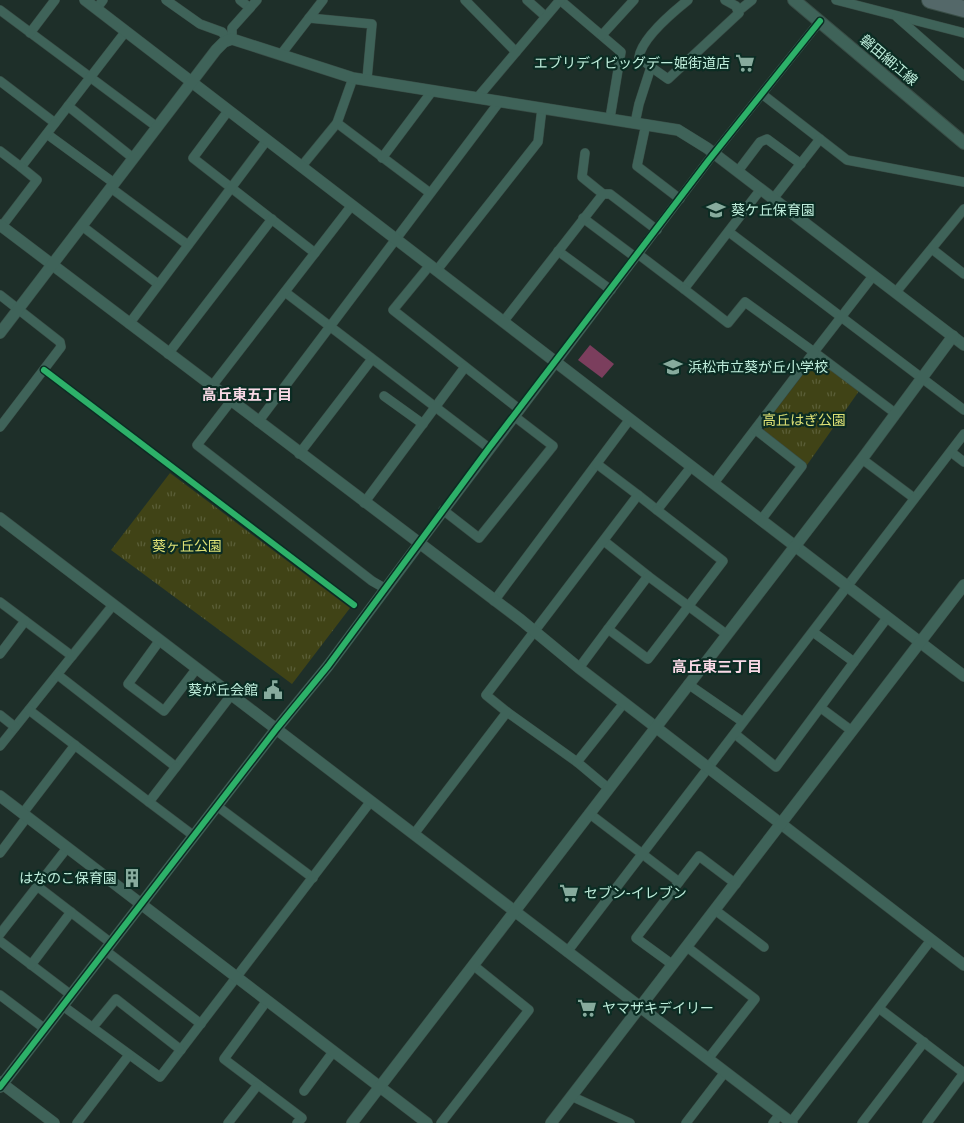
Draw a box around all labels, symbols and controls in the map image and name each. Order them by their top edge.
street label: 磐田細江線 [857,31,921,89]
supermarket icon: エブリデイビッグデー姫街道店 [734,52,756,74]
place label: エブリデイビッグデー姫街道店 [534,55,730,71]
school or university icon: 葵ケ丘保育園 [705,199,727,221]
place label: 葵ケ丘保育園 [731,202,815,218]
school or university icon: 浜松市立葵が丘小学校 [662,356,684,378]
place label: 浜松市立葵が丘小学校 [688,359,828,375]
district label: 高丘東五丁目 [202,386,292,403]
park label: 高丘はぎ公園 [762,412,846,428]
park label: 葵ヶ丘公園 [152,538,222,554]
district label: 高丘東三丁目 [672,658,762,675]
public building icon: 葵が丘会館 [262,679,284,701]
place label: 葵が丘会館 [188,682,258,698]
building icon: はなのこ保育園 [121,867,143,889]
place label: はなのこ保育園 [19,870,117,886]
supermarket icon: セブン-イレブン [558,882,580,904]
place label: セブン-イレブン [584,885,687,901]
supermarket icon: ヤマザキデイリー [576,997,598,1019]
place label: ヤマザキデイリー [602,1000,714,1016]

